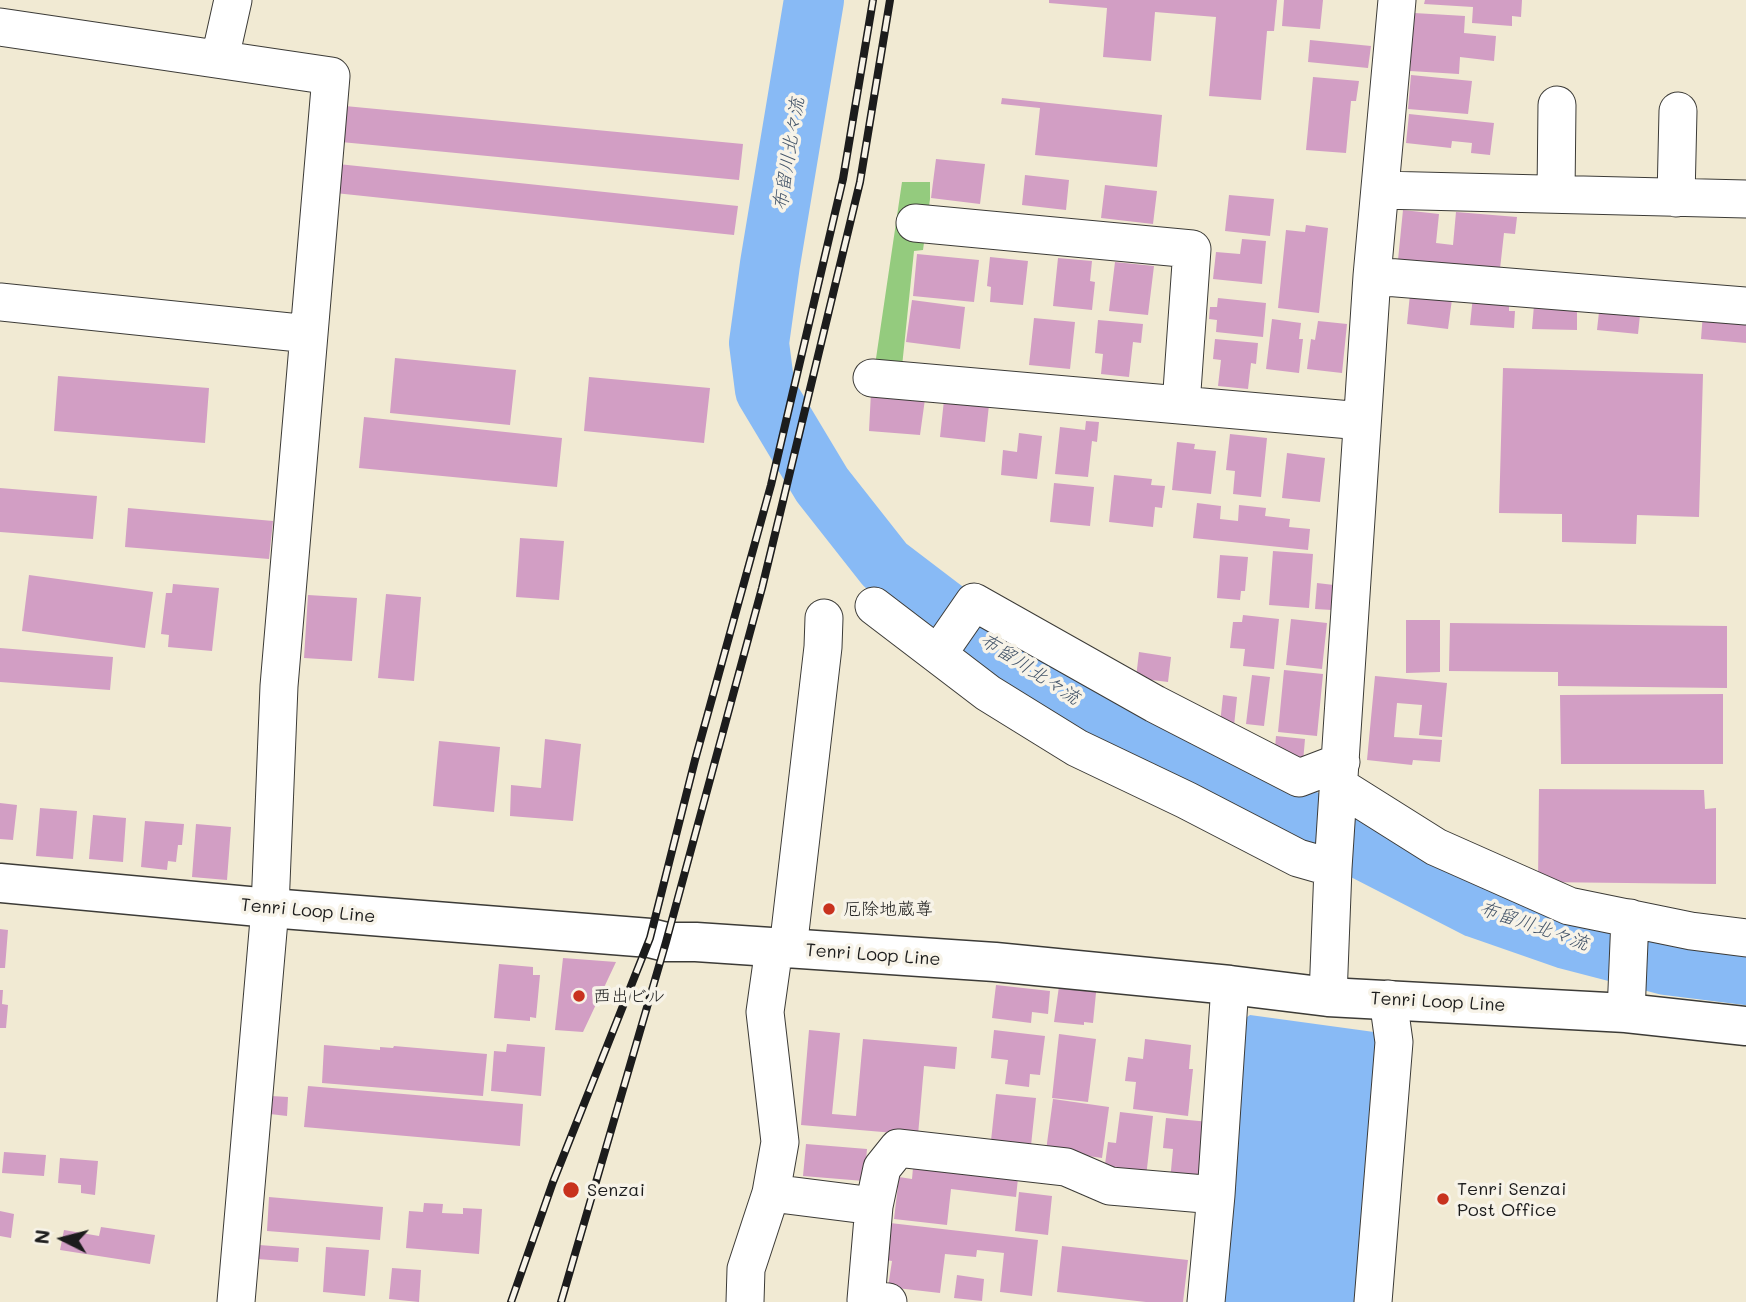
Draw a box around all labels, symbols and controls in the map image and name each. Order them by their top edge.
water label: 布留川北々流 [769,96,809,212]
water label: 布留川北々流 [976,628,1084,710]
street label: Tenri Loop Line [240,894,376,928]
water label: 布留川北々流 [1476,897,1592,955]
place label: 厄除地蔵尊 [843,898,933,920]
marker: 厄除地蔵尊 [821,901,837,917]
street label: Tenri Loop Line [805,940,941,970]
place label: 西出ビル [593,985,665,1007]
marker: 西出ビル [571,988,587,1004]
street label: Tenri Loop Line [1370,988,1506,1016]
place label: Tenri Senzai Post Office [1457,1178,1566,1220]
place label: Senzai [587,1179,645,1201]
marker: Senzai [561,1180,581,1200]
marker: Tenri Senzai Post Office [1435,1191,1451,1207]
north arrow [28,1204,98,1274]
text: N [28,1228,55,1245]

